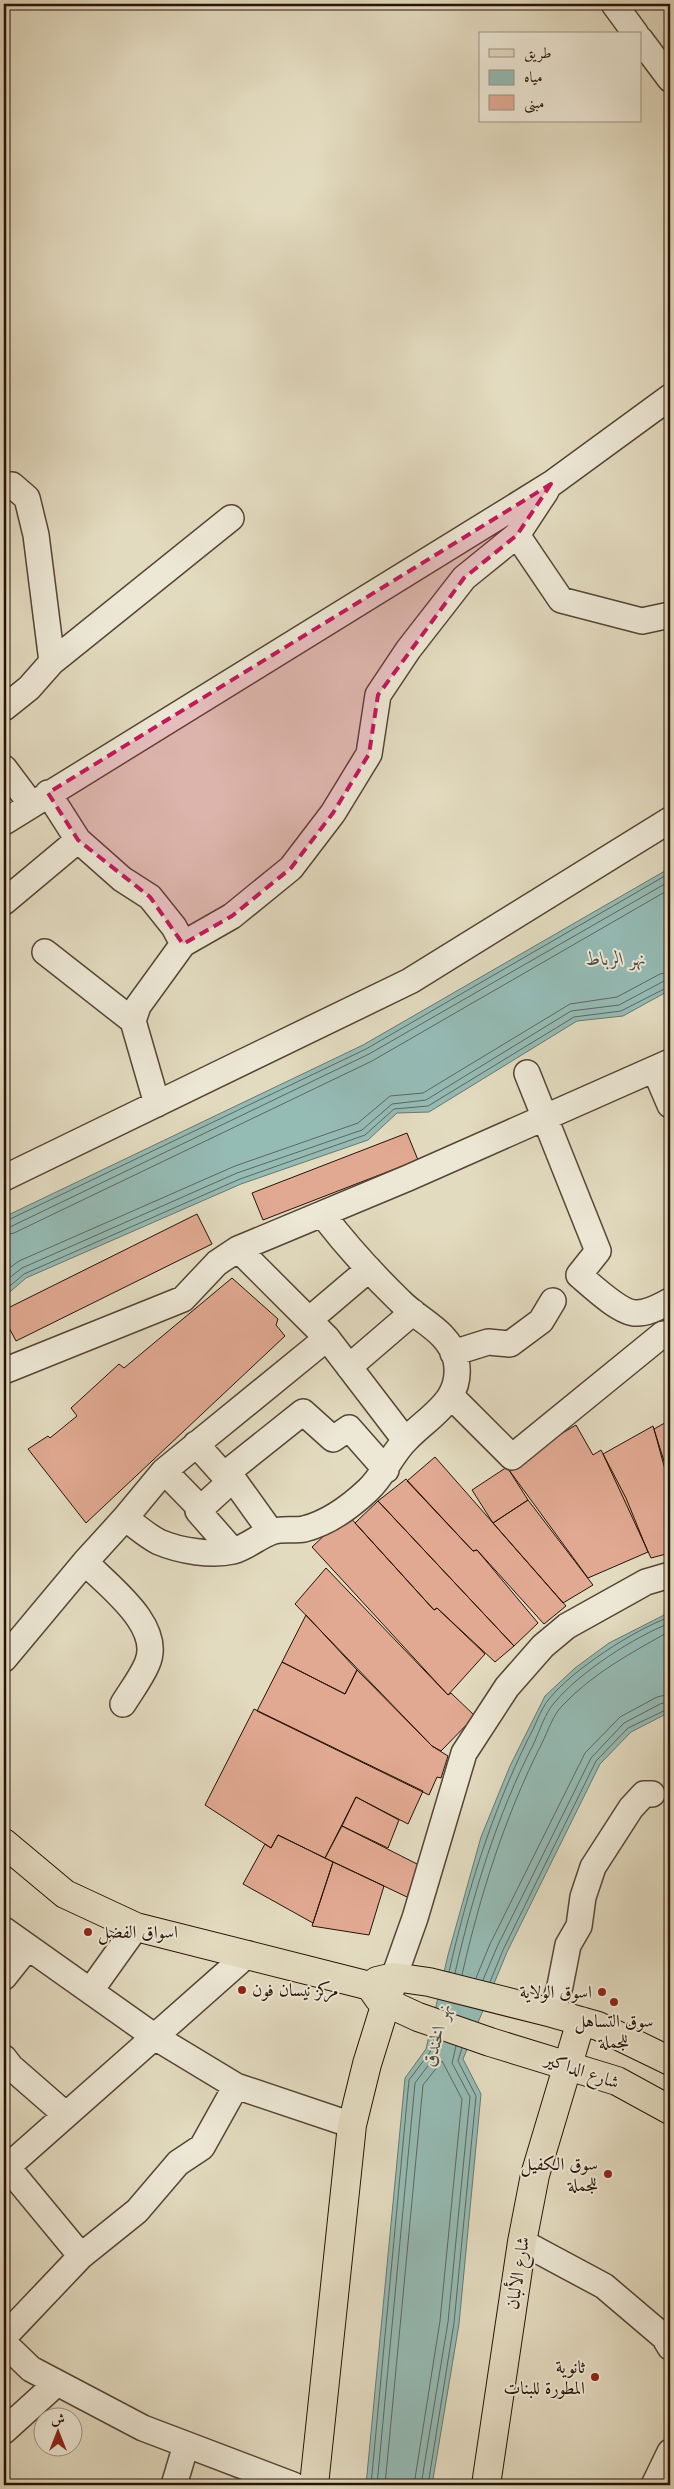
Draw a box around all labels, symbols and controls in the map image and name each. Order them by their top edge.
legend [479,32,642,122]
text: طريق [524,43,551,63]
text: مياه [524,67,542,87]
text: مبنى [524,93,544,114]
water label: نهر الرباط [586,946,646,972]
place label: اسواق الفضل [98,1920,178,1945]
marker: اسواق الفضل [82,1926,94,1938]
place label: مركز نيسان فون [252,1978,339,2003]
place label: اسوق الولاية [519,1980,592,2005]
marker: مركز نيسان فون [236,1984,248,1996]
marker: اسوق الولاية [596,1986,608,1998]
marker: سوق التساهل للجملة [608,1996,620,2008]
water label: نهر الخندق [416,2000,458,2070]
place label: سوق التساهل للجملة [574,2009,654,2055]
street label: شارع الداكير [539,2046,622,2097]
place label: سوق الكفيل للجملة [521,2152,598,2198]
marker: سوق الكفيل للجملة [602,2168,614,2180]
street label: شارع الألبان [499,2235,538,2312]
place label: ثانوية المطورة للبنات [504,2355,586,2401]
marker: ثانوية المطورة للبنات [589,2371,601,2383]
north arrow [32,2406,82,2456]
text: ش [51,2410,65,2429]

